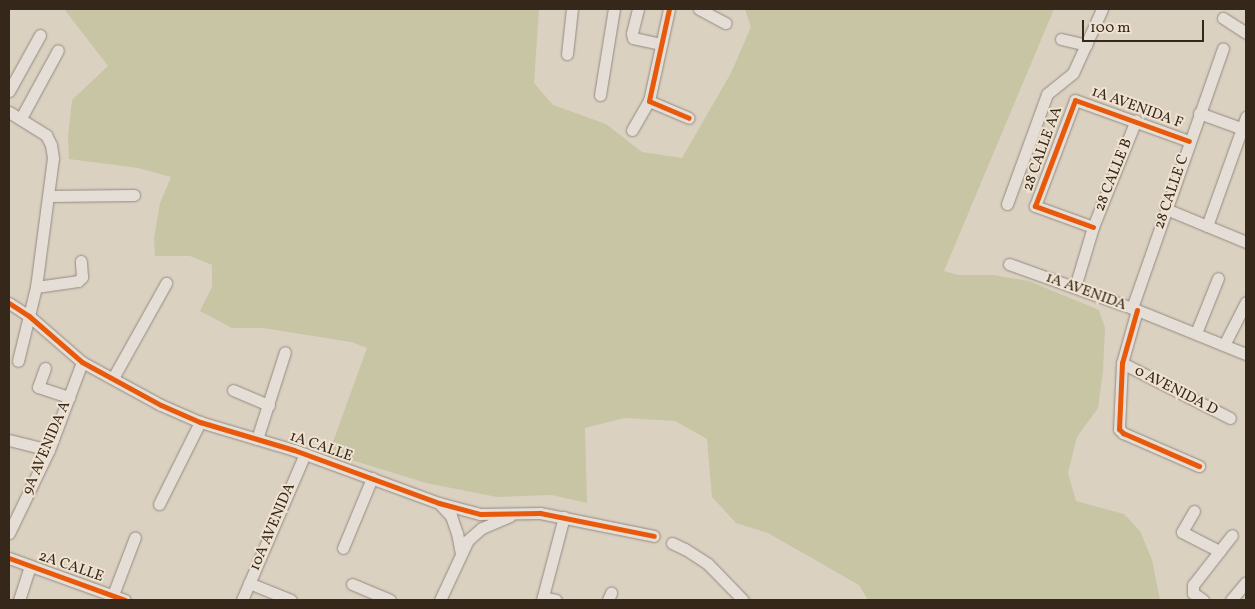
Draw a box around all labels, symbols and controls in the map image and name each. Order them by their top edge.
scale bar [1085,10,1208,42]
text: 100 m [1090,18,1130,39]
street label: 1A AVENIDA F [1089,83,1185,133]
street label: 28 CALLE AA [1019,104,1067,194]
street label: 28 CALLE B [1091,136,1137,214]
street label: 28 CALLE C [1151,153,1193,231]
street label: 1A AVENIDA [1043,269,1129,315]
street label: 0 AVENIDA D [1131,362,1221,420]
street label: 9A AVENIDA A [19,398,75,498]
street label: 1A CALLE [287,428,355,466]
street label: 10A AVENIDA [246,480,300,574]
street label: 2A CALLE [36,548,106,586]

